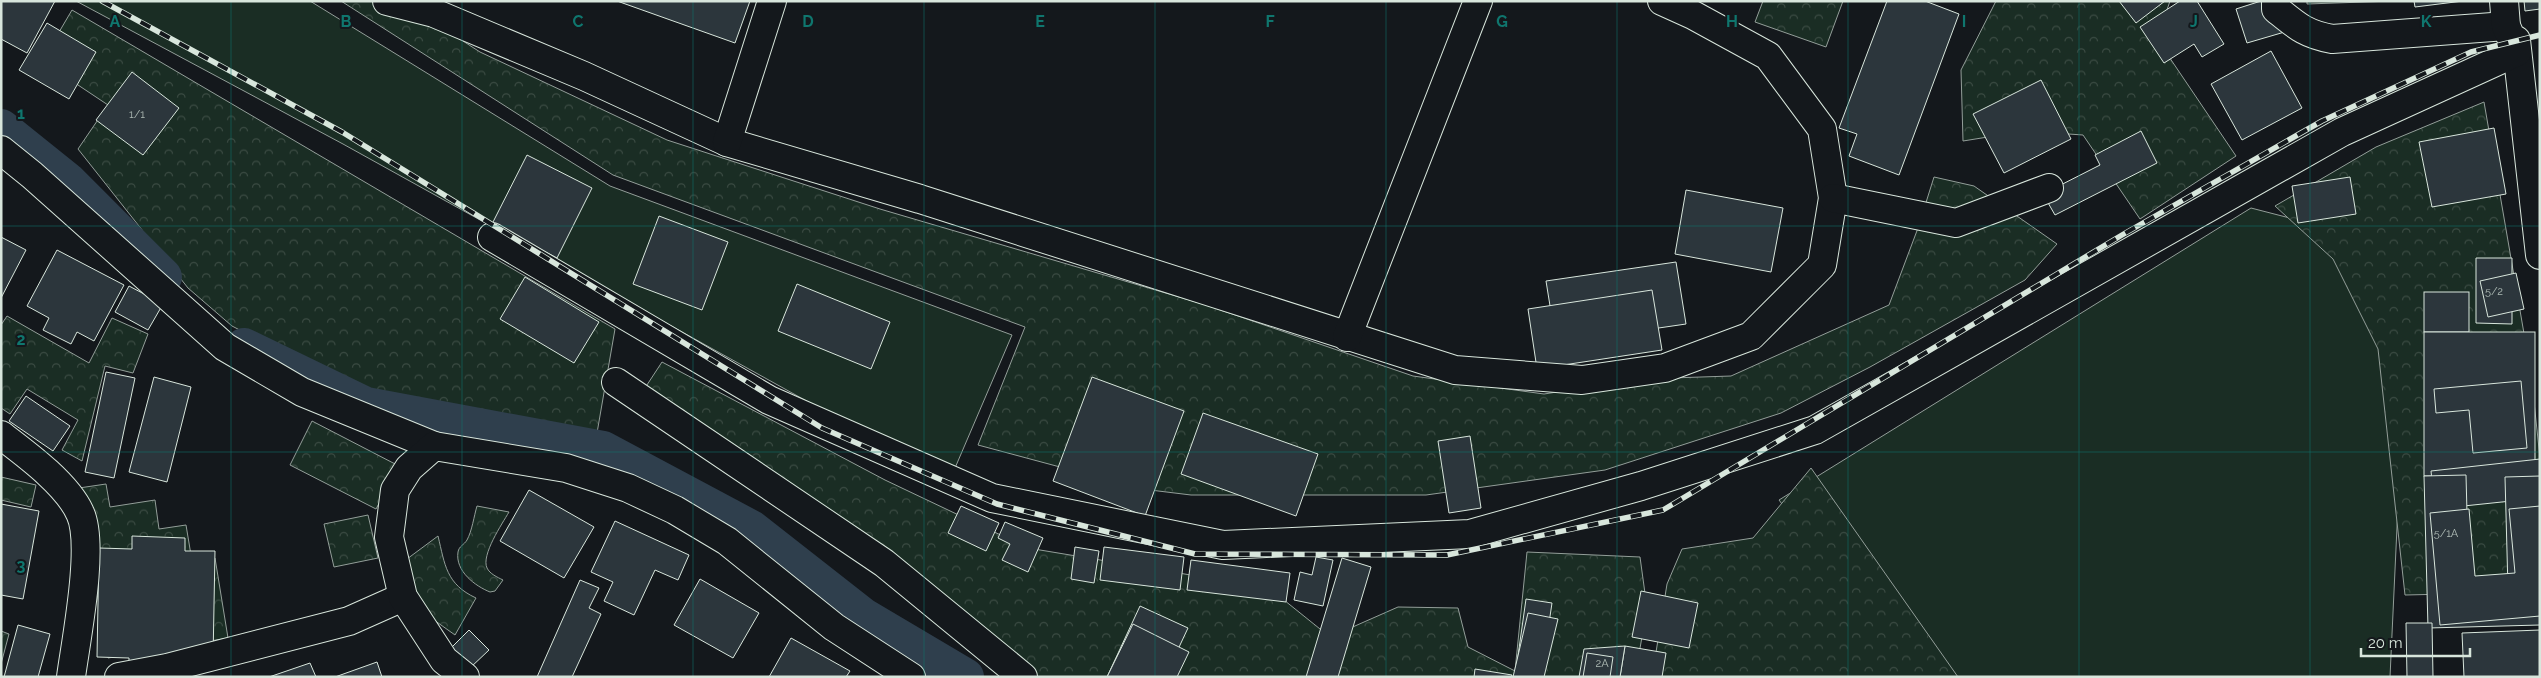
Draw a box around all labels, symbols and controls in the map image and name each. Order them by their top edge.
text: A [110,12,121,31]
text: B [341,12,352,31]
text: C [573,12,584,31]
text: D [802,12,814,31]
text: E [1035,12,1045,31]
text: F [1265,12,1275,31]
text: G [1496,12,1508,31]
text: H [1726,12,1738,31]
text: I [1962,12,1966,31]
text: J [2190,12,2198,31]
text: K [2421,12,2432,31]
text: 1 [17,104,25,123]
house number: 1/1 [129,108,145,121]
house number: 5/2 [2485,285,2503,298]
text: 2 [16,330,26,349]
house number: 5/1А [2434,527,2459,540]
text: 3 [17,556,26,575]
scale bar [2361,626,2470,658]
text: 20 m [2368,634,2403,652]
house number: 2А [1595,657,1609,670]

